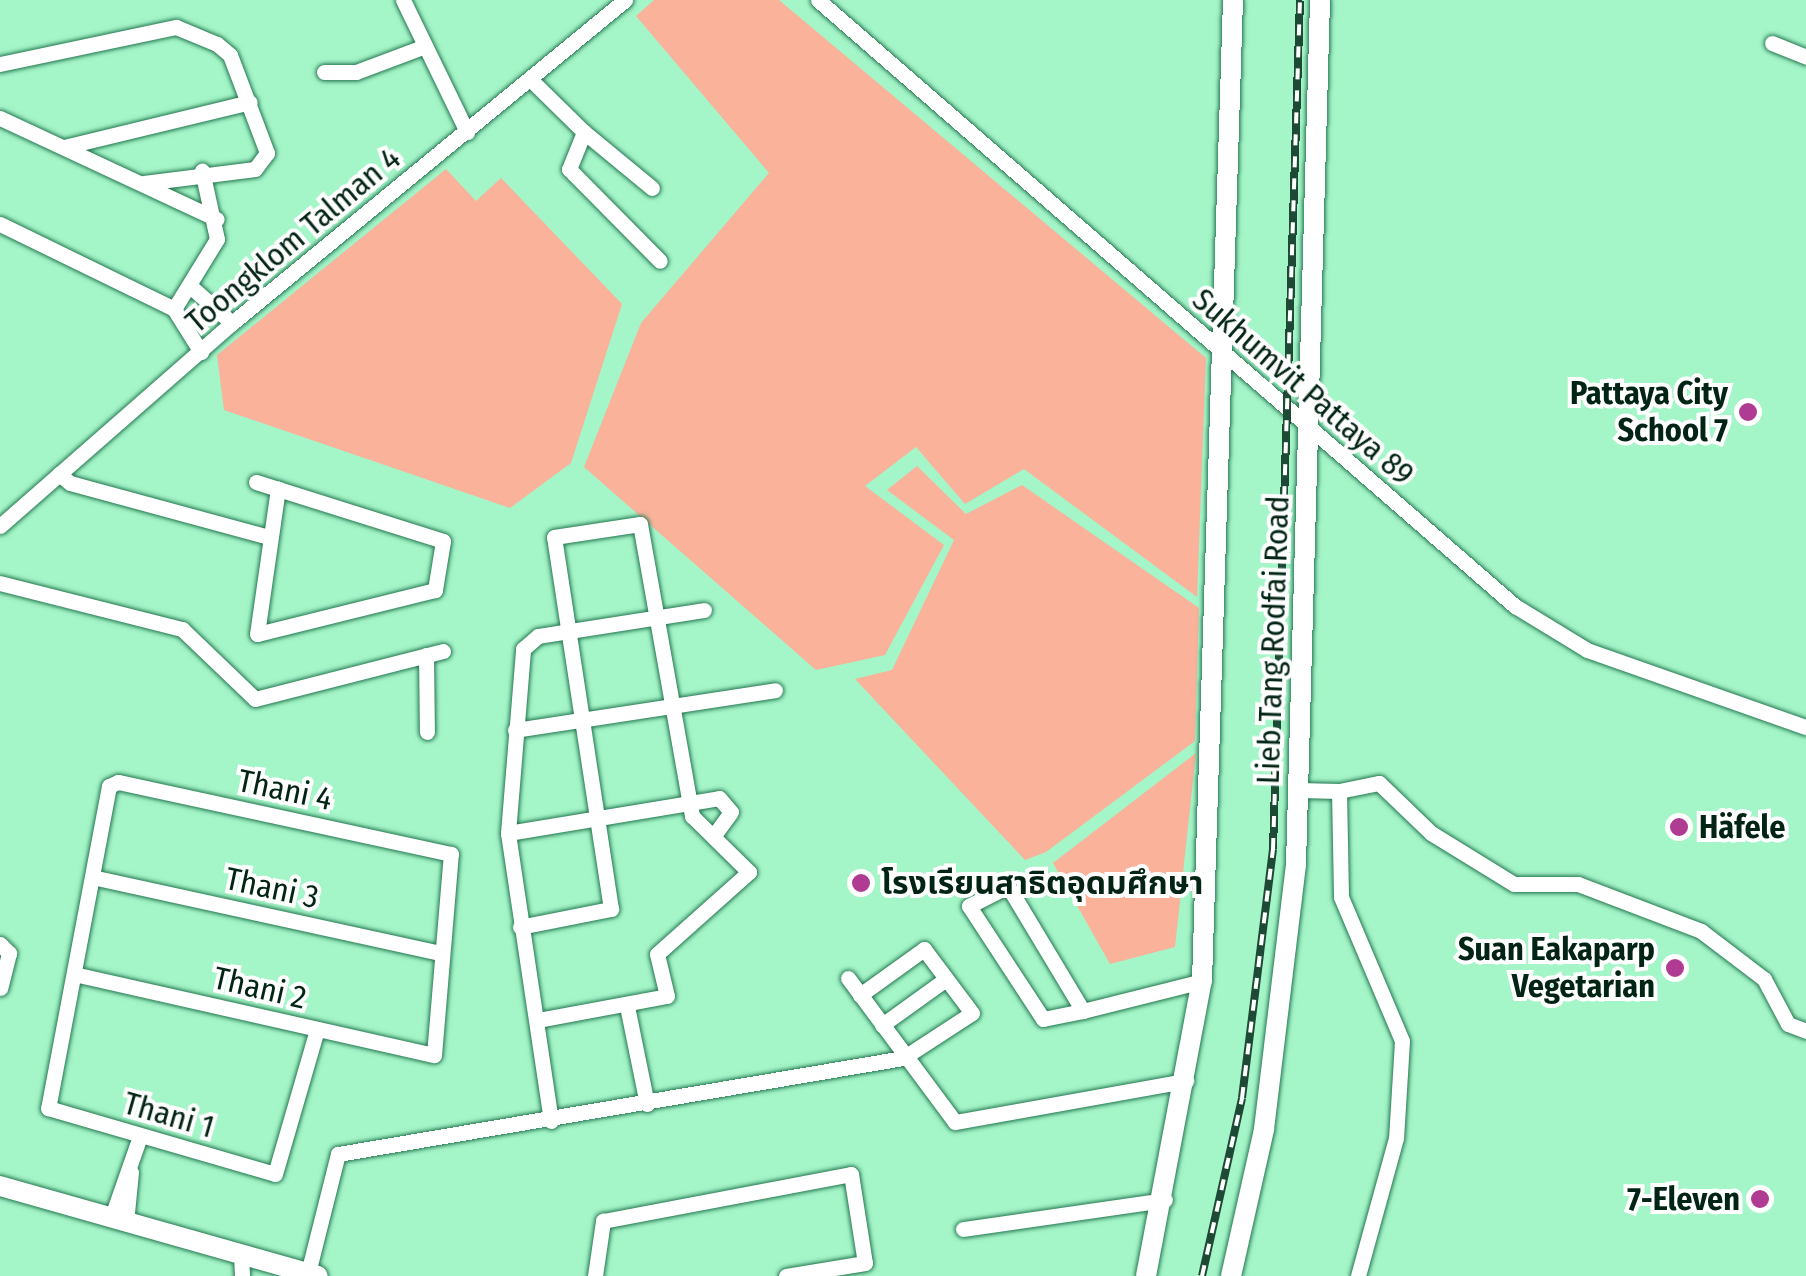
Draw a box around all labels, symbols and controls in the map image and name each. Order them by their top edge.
street label: Toongklom Talman 4 [178,139,408,341]
street label: Sukhumvit Pattaya 89 [1185,280,1421,494]
place label: Pattaya City School 7 [1570,375,1728,450]
marker: Pattaya City School 7 [1737,401,1759,423]
street label: Lieb Tang Rodfai Road [1249,495,1297,785]
street label: Thani 4 [234,761,336,819]
place label: Häfele [1699,808,1785,846]
marker: Häfele [1668,816,1690,838]
street label: Thani 3 [222,859,322,917]
place label: โรงเรียนสาธิตอุดมศึกษา [881,864,1203,902]
marker: โรงเรียนสาธิตอุดมศึกษา [850,872,872,894]
place label: Suan Eakaparp Vegetarian [1458,931,1655,1006]
marker: Suan Eakaparp Vegetarian [1664,957,1686,979]
street label: Thani 2 [210,959,310,1017]
street label: Thani 1 [119,1084,219,1146]
place label: 7-Eleven [1627,1180,1740,1218]
marker: 7-Eleven [1749,1188,1771,1210]

